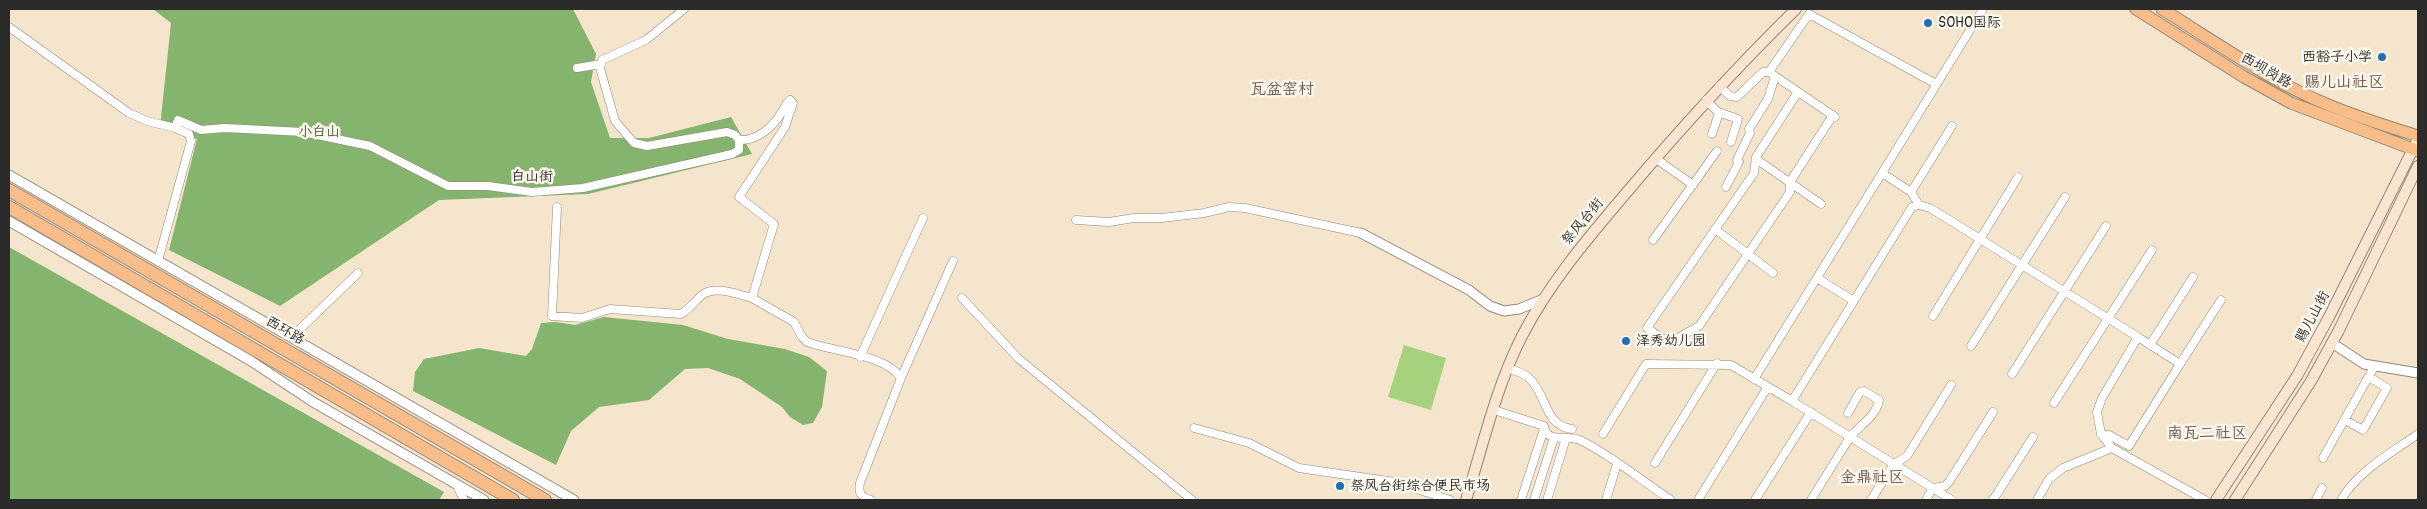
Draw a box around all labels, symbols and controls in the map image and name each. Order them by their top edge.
place label: SOHO国际 [1938,15,2001,31]
marker: SOHO国际 [1922,17,1934,29]
place label: 西豁子小学 [2302,49,2372,65]
street label: 西坝岗路 [2238,50,2294,92]
marker: 西豁子小学 [2376,51,2388,63]
district label: 赐儿山社区 [2304,73,2384,93]
district label: 瓦盆窑村 [1250,80,1314,100]
park label: 小白山 [298,124,340,140]
street label: 白山街 [511,168,553,186]
street label: 祭风台街 [1559,195,1607,249]
street label: 赐儿山街 [2292,288,2334,346]
street label: 西环路 [263,313,307,349]
place label: 泽秀幼儿园 [1636,333,1706,349]
marker: 泽秀幼儿园 [1620,335,1632,347]
district label: 南瓦二社区 [2167,424,2247,444]
district label: 金鼎社区 [1840,468,1904,488]
place label: 祭风台街综合便民市场 [1350,478,1490,494]
marker: 祭风台街综合便民市场 [1334,480,1346,492]

